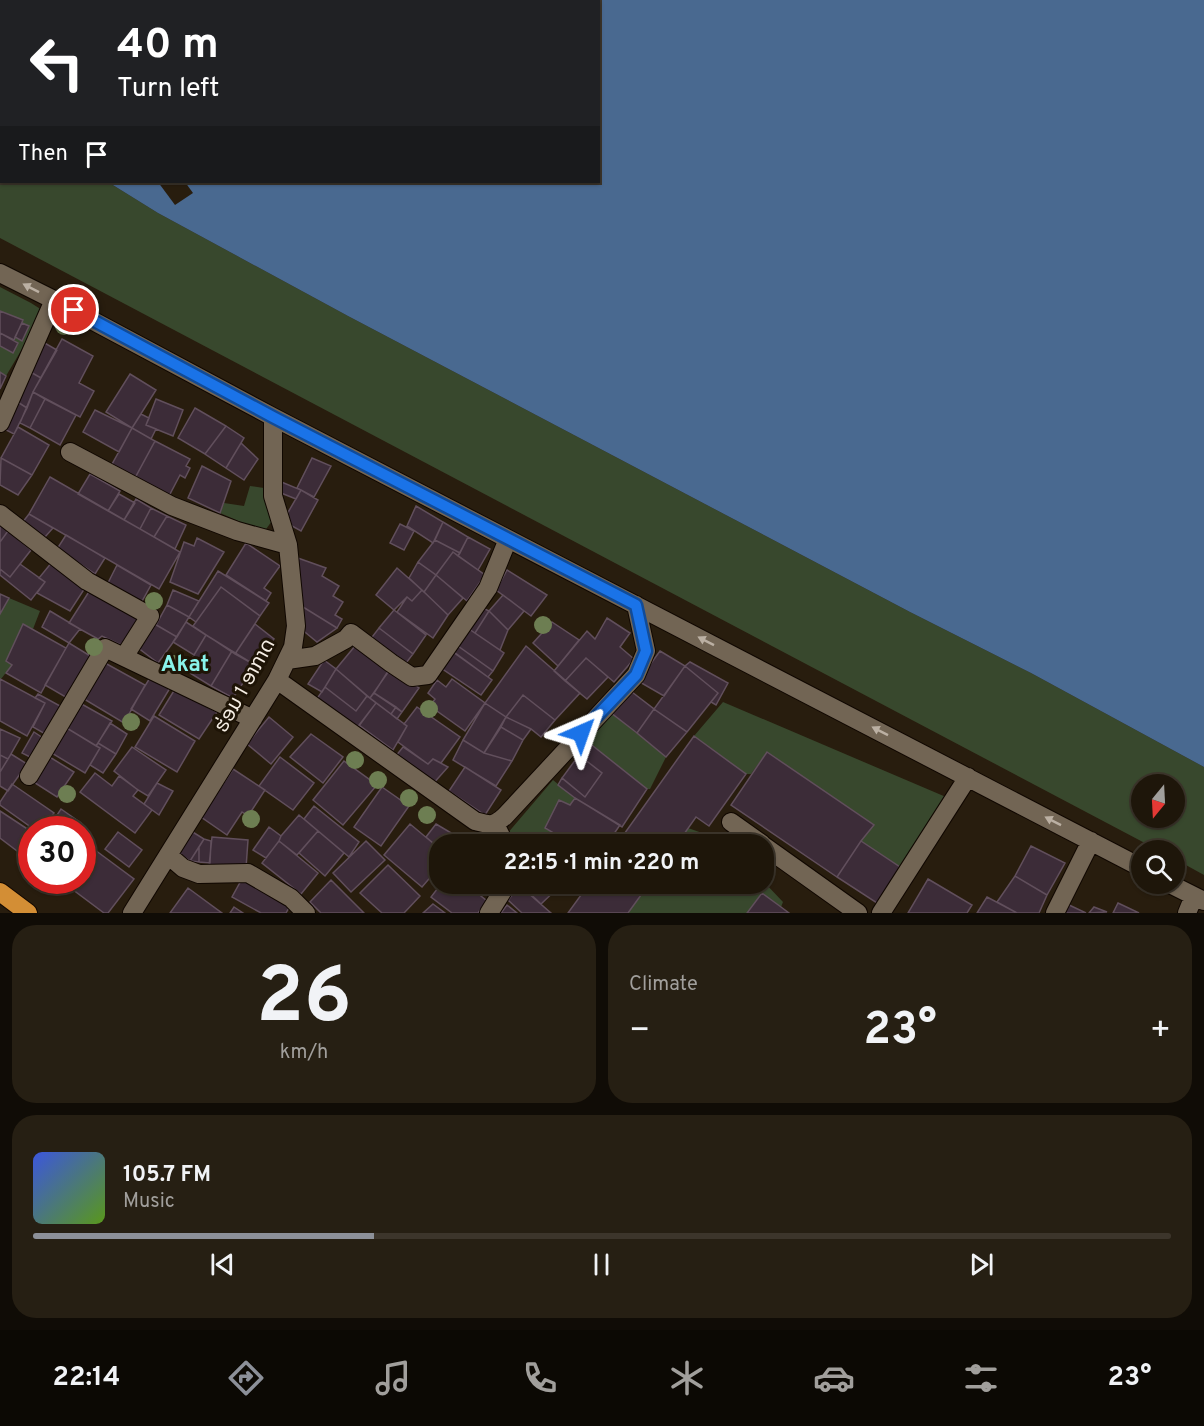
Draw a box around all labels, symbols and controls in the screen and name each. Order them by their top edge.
text: 40 m [117,20,219,73]
icon: left [18,24,96,102]
text: Turn left [117,72,219,106]
icon: arrive [80,138,113,171]
text: Then [18,141,68,168]
one-way arrow [23,284,40,293]
pin [48,284,99,335]
icon: arrive [57,293,90,326]
street label: ຮ່ອມ 1 ອາກາດ [209,634,282,738]
one-way arrow [698,637,715,646]
district label: Akat [161,652,209,679]
position arrow [549,701,613,765]
one-way arrow [871,726,888,736]
north arrow [1131,774,1185,828]
map controls [1131,774,1185,894]
speed limit sign: 30 [18,816,96,894]
one-way arrow [1044,816,1061,826]
button: search [1131,840,1185,894]
text: 22:15 · 1 min · 220 m [504,850,699,877]
text: 26 [256,951,352,1050]
text: Climate [629,972,698,998]
text: 23° [863,1003,937,1060]
text: − [629,1011,650,1053]
text: + [1150,1011,1171,1053]
text: km/h [280,1040,328,1066]
text: 105.7 FM [123,1162,211,1189]
text: Music [123,1189,175,1215]
icon: previous [206,1248,239,1281]
icon: pause [585,1248,618,1281]
icon: next [965,1248,998,1281]
icon: directions [225,1357,267,1399]
icon: music [372,1357,414,1399]
icon: phone [519,1357,561,1399]
icon: climate [666,1357,708,1399]
icon: car [813,1357,855,1399]
icon: filters [960,1357,1002,1399]
text: 22:14 [53,1361,120,1395]
text: 23° [1108,1361,1151,1395]

